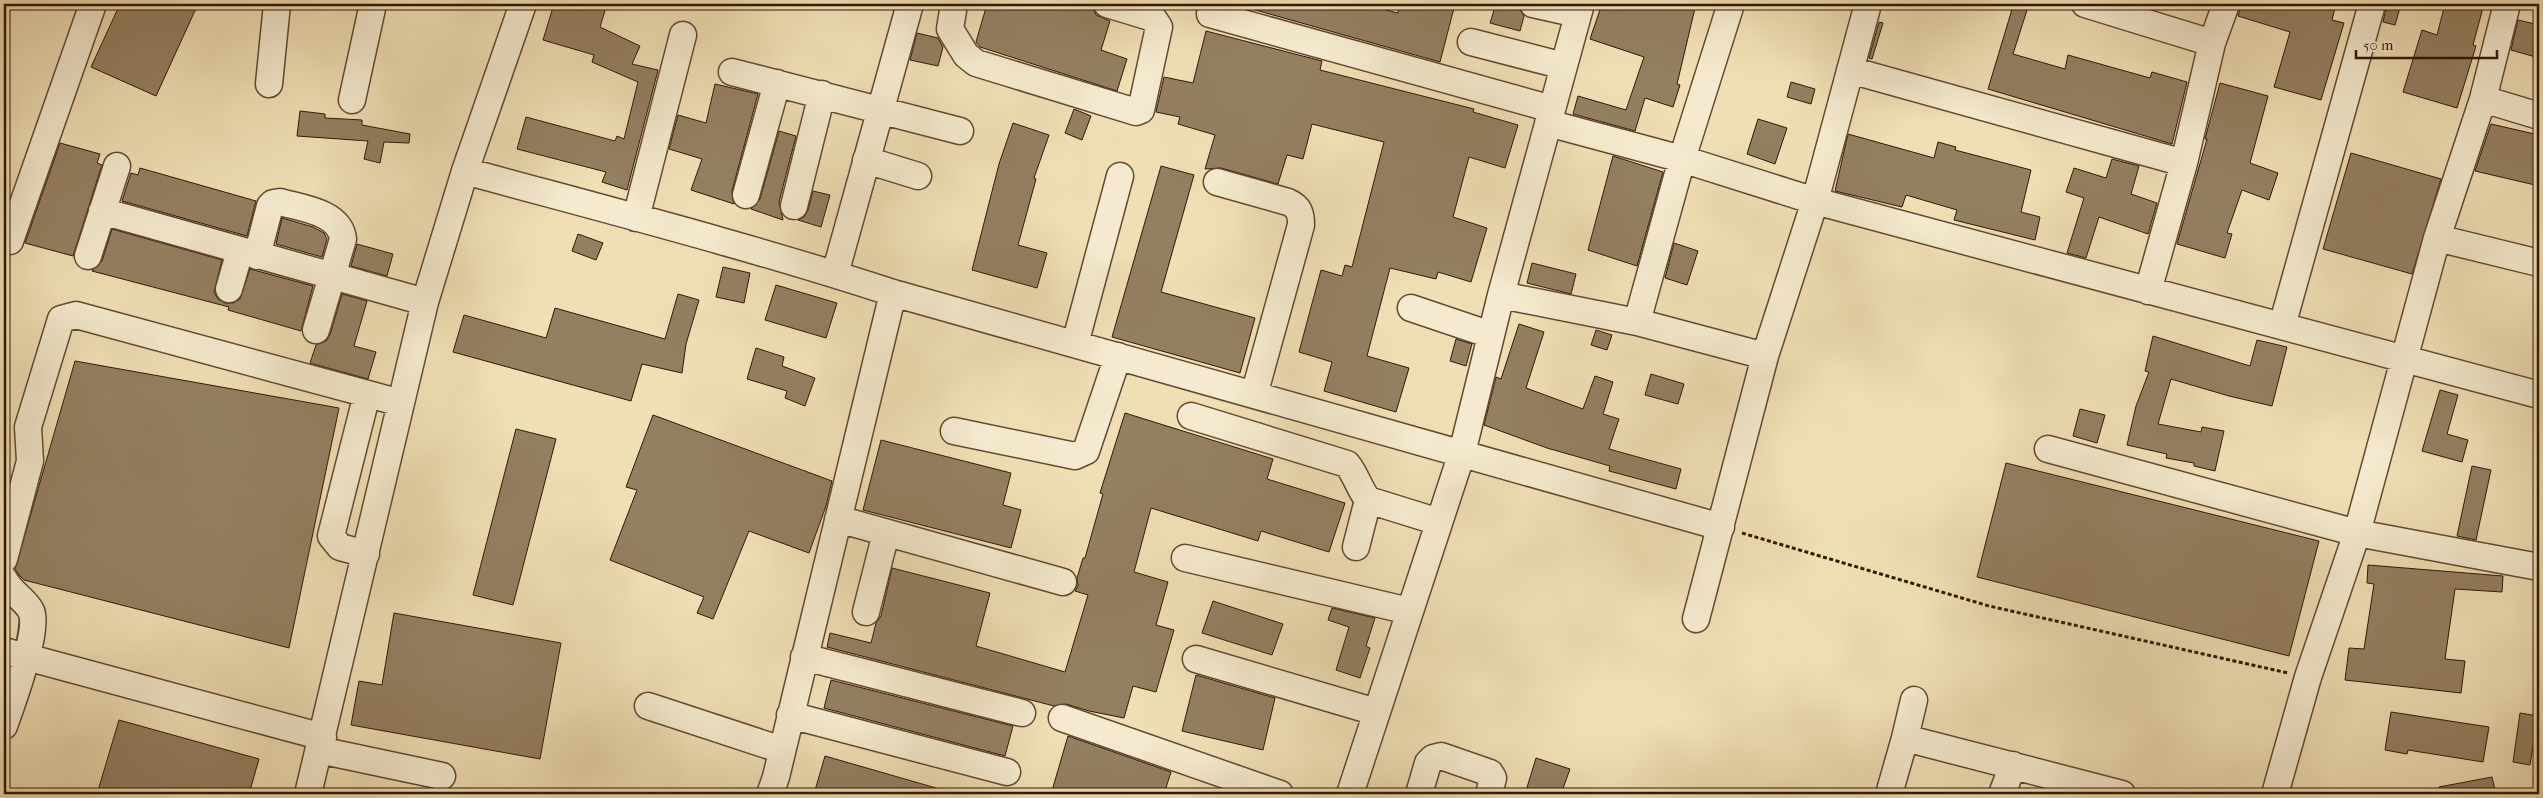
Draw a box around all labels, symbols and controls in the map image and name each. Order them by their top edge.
scale bar [2356,28,2497,60]
text: 50 m [2363,36,2394,54]

